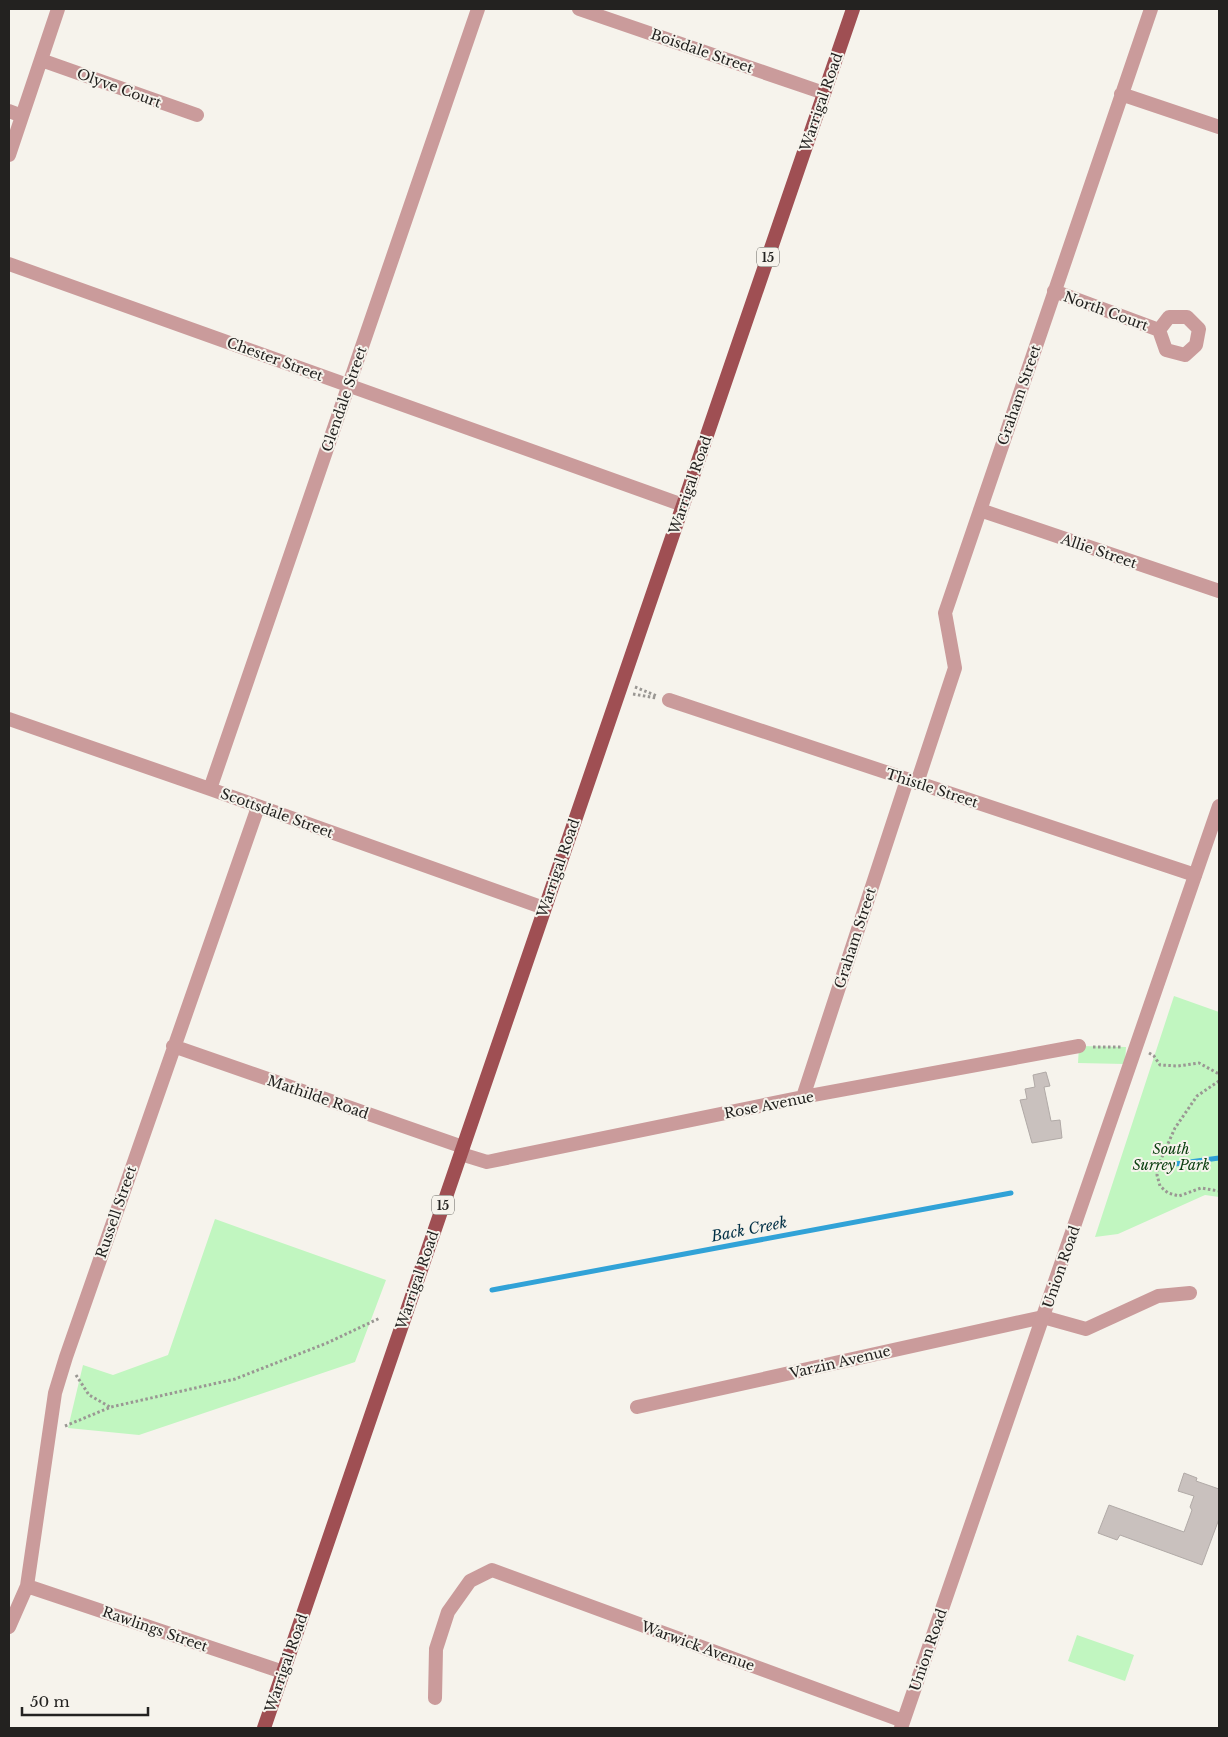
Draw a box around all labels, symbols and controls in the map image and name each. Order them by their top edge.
street label: Boisdale Street [649,25,756,77]
street label: Warrigal Road [795,50,846,155]
street label: Olyve Court [74,64,164,112]
road number: 15 [757,248,779,266]
street label: North Court [1061,287,1151,335]
street label: Chester Street [224,333,326,385]
street label: Graham Street [993,342,1045,448]
street label: Glendale Street [318,343,371,454]
street label: Warrigal Road [664,433,715,538]
street label: Allie Street [1058,529,1140,573]
street label: Thistle Street [884,765,981,812]
street label: Scottsdale Street [218,784,336,842]
street label: Warrigal Road [532,816,583,921]
street label: Graham Street [830,885,880,991]
street label: Mathilde Road [265,1071,372,1123]
street label: Rose Avenue [723,1087,815,1123]
park label: South Surrey Park [1132,1140,1210,1174]
street label: Russell Street [92,1163,140,1260]
road number: 15 [432,1196,454,1214]
water label: Back Creek [708,1212,789,1246]
street label: Union Road [1038,1223,1084,1311]
street label: Warrigal Road [391,1228,442,1333]
street label: Varzin Avenue [787,1342,892,1383]
street label: Rawlings Street [100,1603,211,1656]
street label: Union Road [905,1606,951,1694]
street label: Warrigal Road [260,1611,311,1716]
street label: Warwick Avenue [638,1617,757,1675]
scale bar [22,1684,149,1716]
text: 50 m [30,1692,70,1711]

